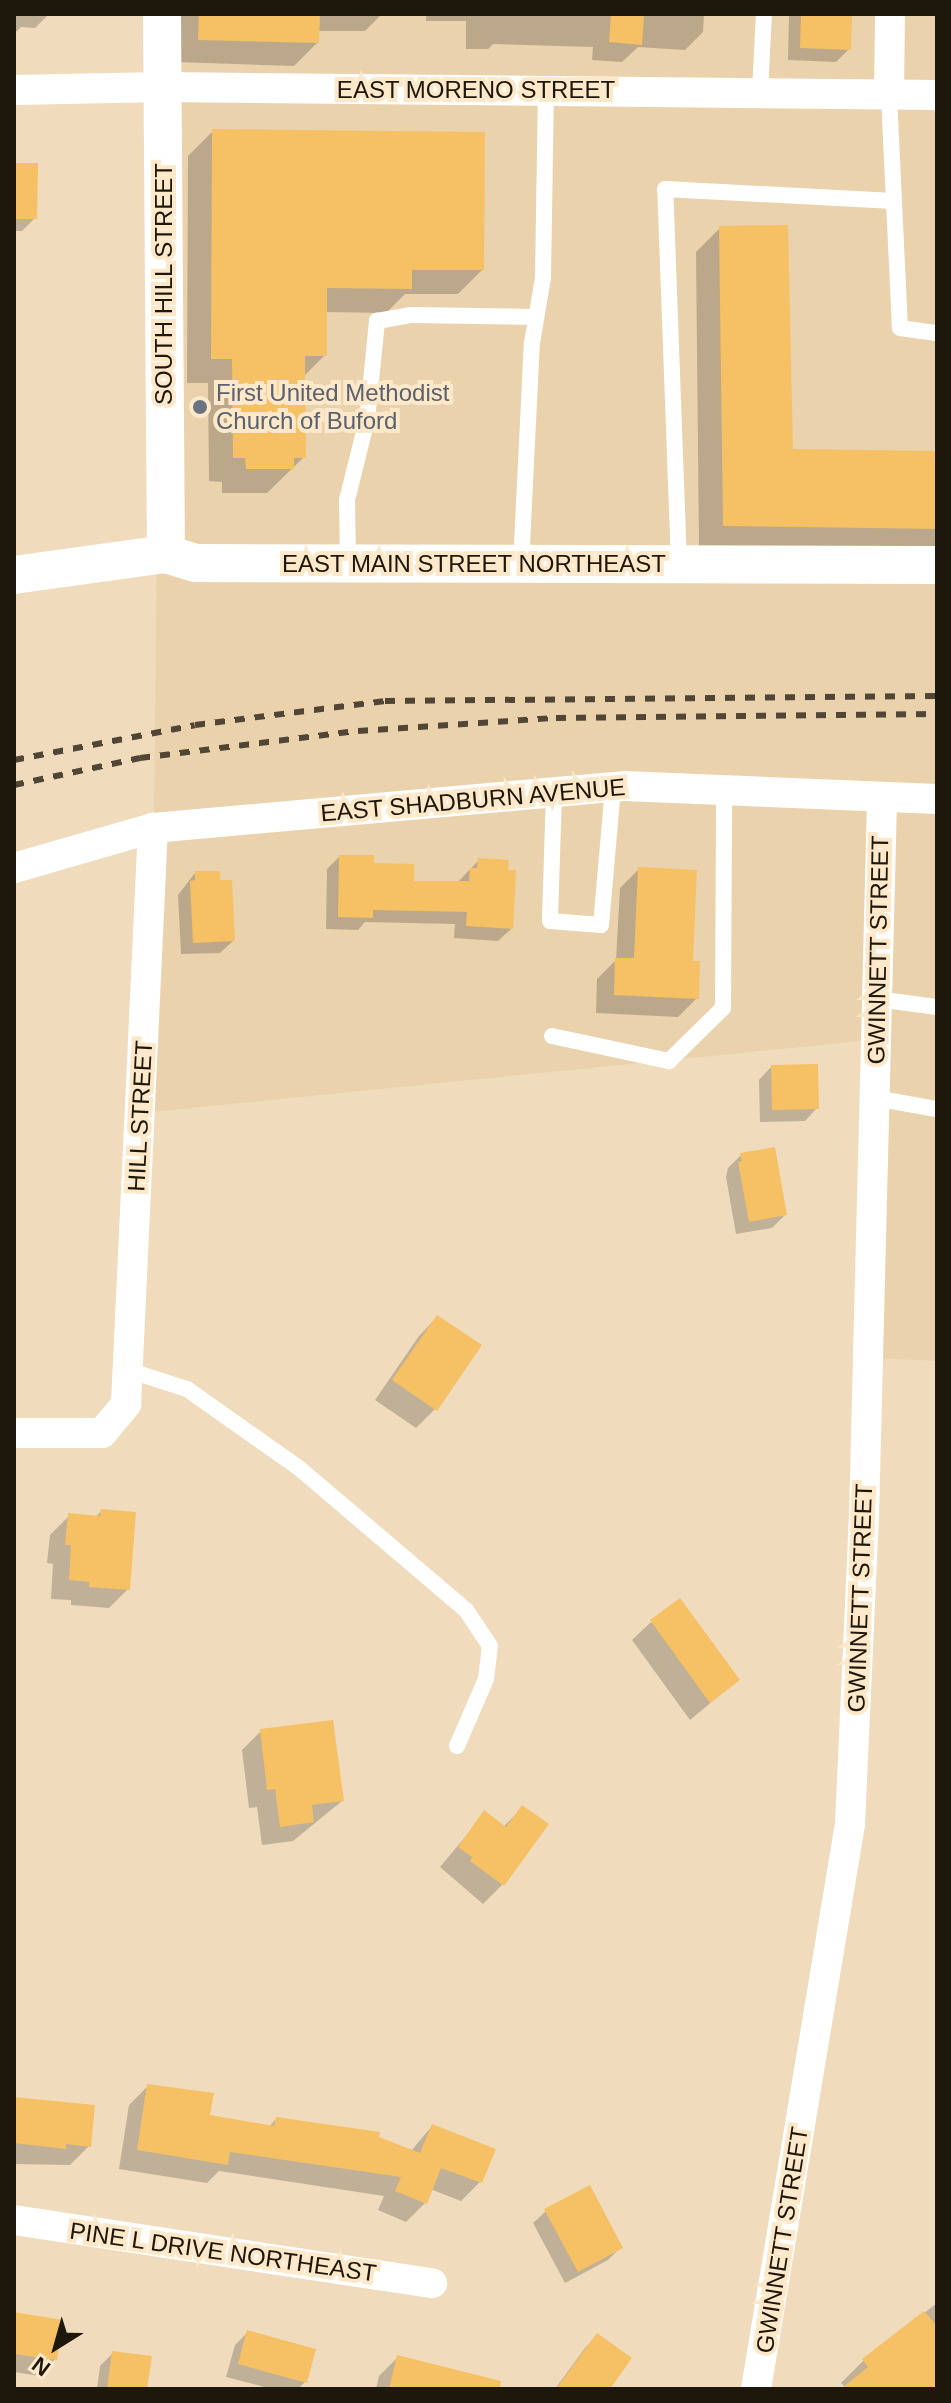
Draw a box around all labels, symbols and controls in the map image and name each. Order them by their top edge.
street label: EAST MORENO STREET [337,76,615,104]
street label: SOUTH HILL STREET [150,163,178,405]
place label: First United Methodist Church of Buford [216,379,449,435]
marker: First United Methodist Church of Buford [191,398,209,416]
street label: EAST MAIN STREET NORTHEAST [282,550,666,578]
street label: EAST SHADBURN AVENUE [319,772,627,828]
street label: GWINNETT STREET [862,835,894,1065]
street label: HILL STREET [122,1039,158,1193]
street label: GWINNETT STREET [842,1483,878,1713]
street label: GWINNETT STREET [750,2124,814,2356]
street label: PINE L DRIVE NORTHEAST [67,2216,379,2288]
north arrow [16,2307,96,2387]
text: N [27,2352,55,2381]

